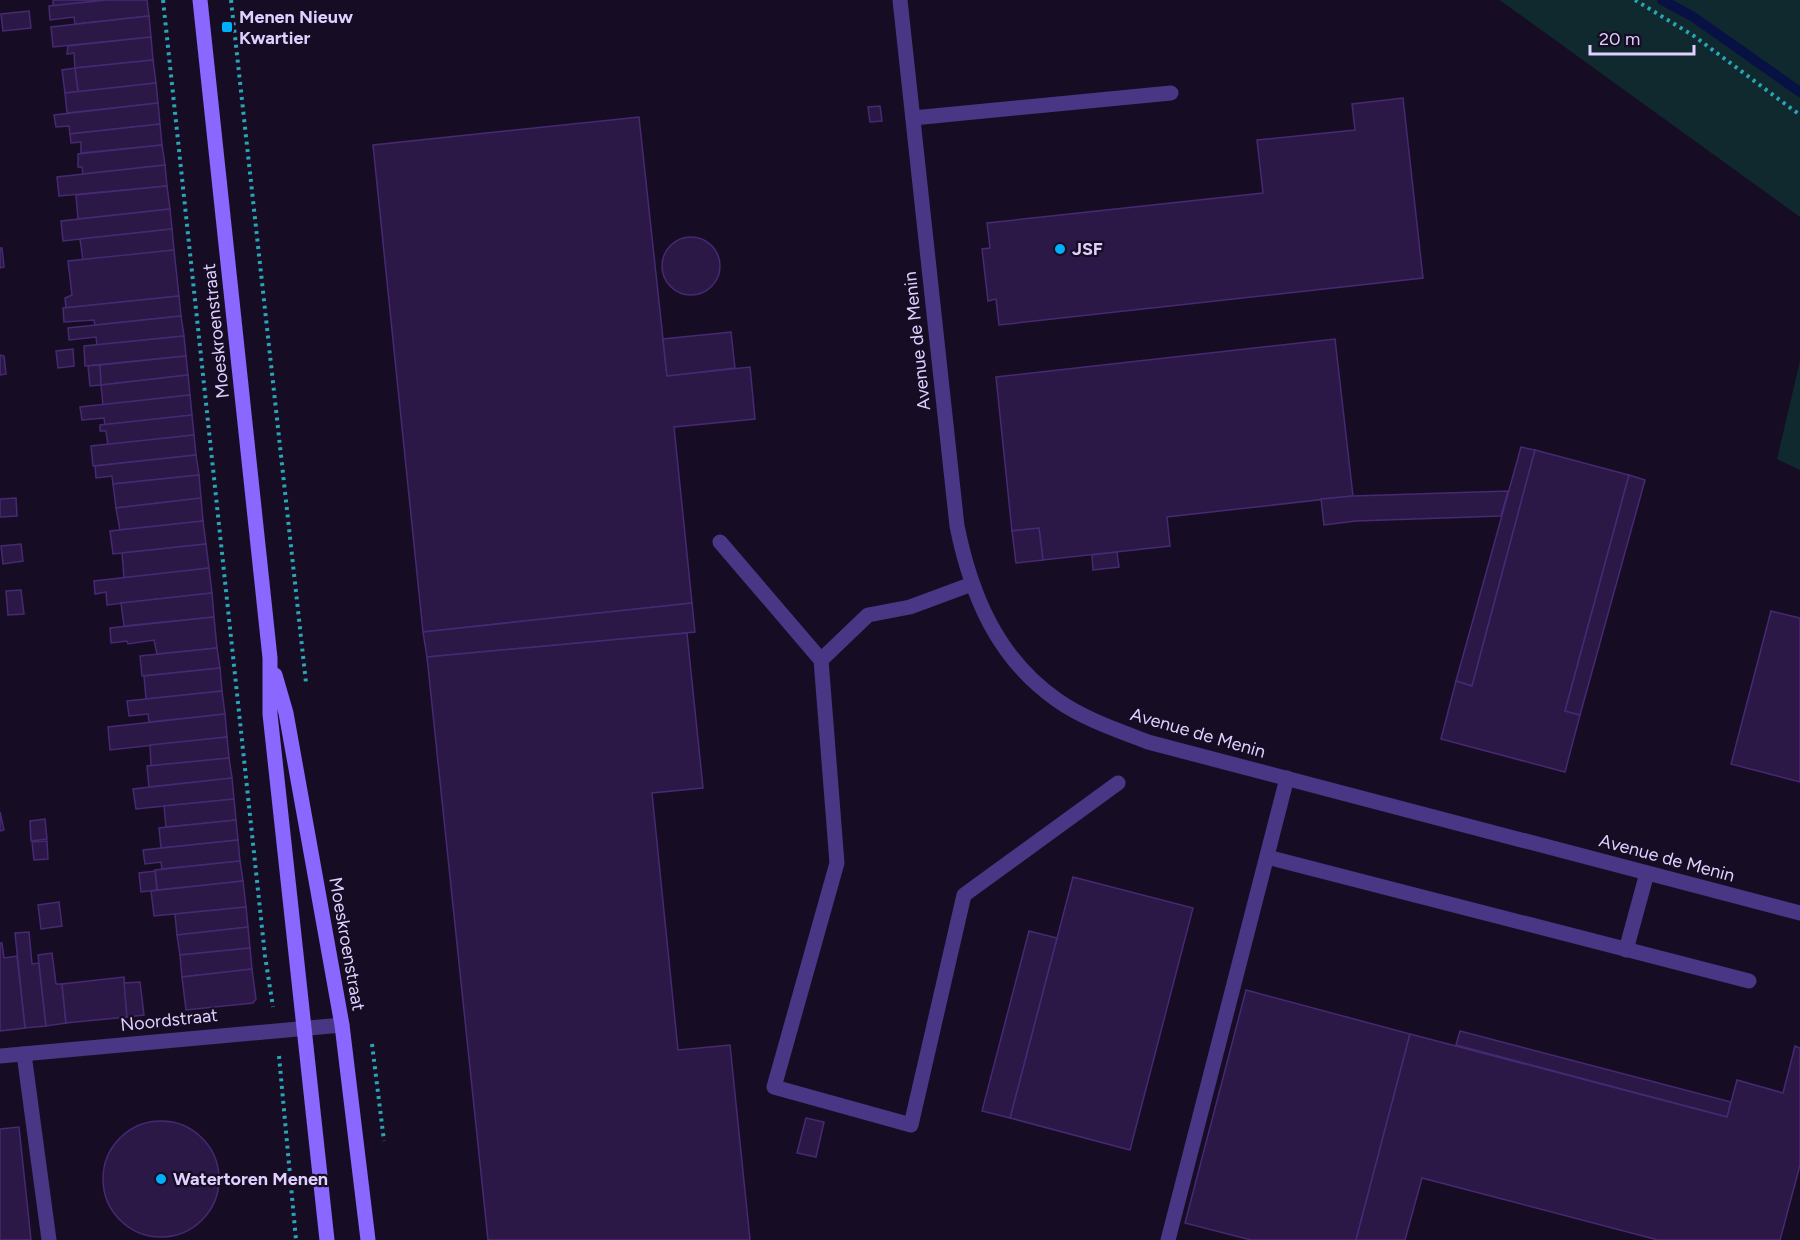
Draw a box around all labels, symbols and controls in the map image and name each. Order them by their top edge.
place label: Menen Nieuw Kwartier [239,6,353,49]
scale bar [1590,18,1694,56]
marker: Menen Nieuw Kwartier [220,20,234,34]
text: 20 m [1599,28,1640,50]
place label: JSF [1072,238,1103,260]
marker: JSF [1053,242,1067,256]
street label: Moeskroenstraat [198,262,234,400]
street label: Avenue de Menin [899,270,935,412]
street label: Avenue de Menin [1128,703,1268,763]
street label: Avenue de Menin [1597,829,1737,887]
street label: Moeskroenstraat [324,875,370,1013]
street label: Noordstraat [119,1004,219,1036]
place label: Watertoren Menen [173,1168,328,1190]
marker: Watertoren Menen [154,1172,168,1186]

